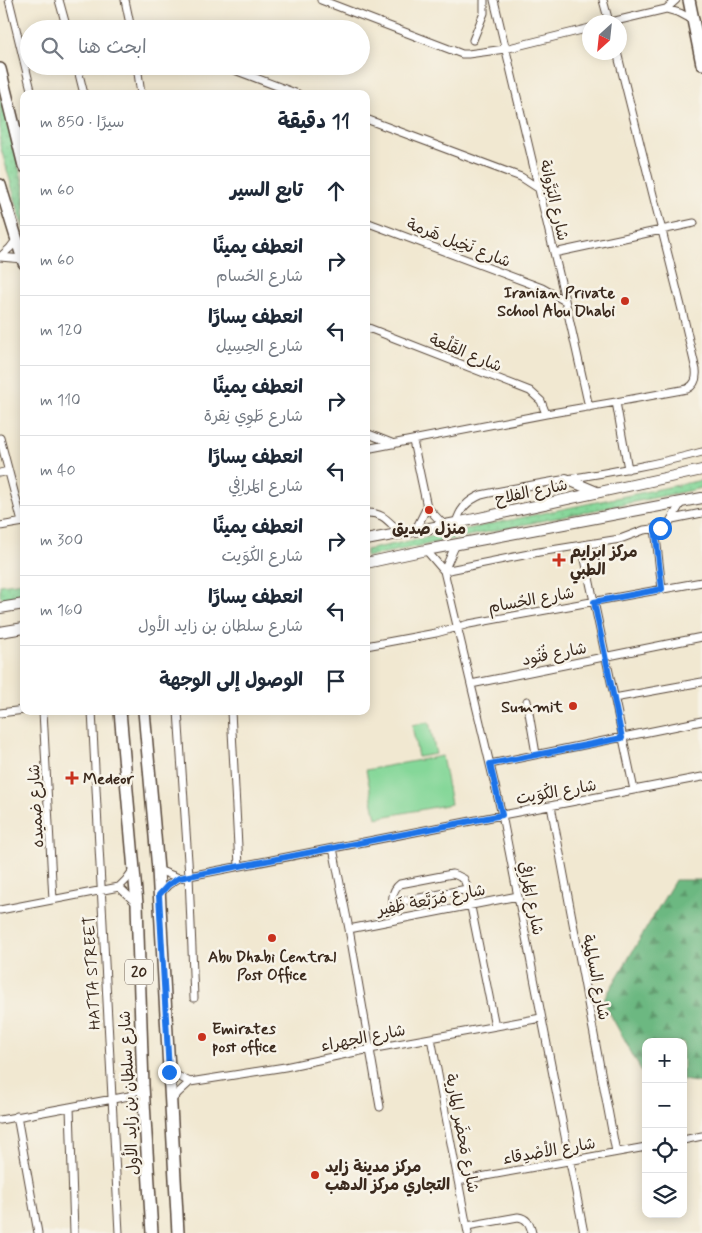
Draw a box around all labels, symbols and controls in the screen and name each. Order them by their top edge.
north arrow [582,15,627,60]
search box [20,20,370,75]
icon: search [38,34,66,62]
text: ابحث هنا [78,35,147,60]
text: 11 دقيقة [277,108,350,136]
text: سيرًا · 850 m [40,112,124,133]
street label: شارع البَرَّوانة [534,158,573,243]
icon: ahead [322,177,350,205]
text: تابع السير [230,178,303,203]
text: 60 m [40,180,74,201]
street label: شارع نَخِيل هَرمة [404,214,513,273]
text: انعطف يمينًا [213,235,303,260]
icon: right [322,247,350,275]
text: 60 m [40,250,74,271]
text: شارع الحُسام [216,266,303,287]
place label: Iranian Private School Abu Dhabi [497,283,615,322]
marker: Iranian Private School Abu Dhabi [619,295,631,307]
text: انعطف يسارًا [208,305,303,330]
icon: left [322,317,350,345]
text: 120 m [40,320,82,341]
street label: شارع القَلْعة [426,328,506,377]
text: شارع الحِسِيل [216,336,303,357]
text: انعطف يمينًا [213,375,303,400]
icon: right [322,387,350,415]
text: 110 m [40,390,81,411]
text: شارع طَوِي نِقرة [204,406,303,427]
text: انعطف يسارًا [208,445,303,470]
icon: left [322,457,350,485]
text: 40 m [40,460,76,481]
street label: شارع الفلاح [493,475,570,510]
text: شارع المَرافِي [228,476,303,497]
marker: منزل صديق [423,504,435,516]
text: انعطف يمينًا [213,515,303,540]
route start [649,517,672,540]
place label: منزل صديق [392,519,466,540]
icon: right [322,527,350,555]
text: 300 m [40,530,83,551]
place label: مركز ابرايم الطبي [570,542,638,584]
text: شارع الكُوَيت [222,546,303,567]
marker: مركز ابرايم الطبي [552,553,566,567]
street label: شارع الحُسام [487,583,576,619]
text: انعطف يسارًا [208,585,303,610]
icon: left [322,597,350,625]
text: 160 m [40,600,83,621]
text: شارع سلطان بن زايد الأول [138,616,303,637]
street label: شارع فُنُود [520,636,589,671]
icon: arrive [322,667,350,695]
text: الوصول إلى الوجهة [159,668,303,693]
place label: Summit [501,697,564,718]
marker: Summit [567,700,579,712]
street label: شارع ضميده [24,764,49,848]
place label: Medeor [83,769,134,790]
marker: Medeor [65,771,79,785]
street label: شارع الكُوَيت [514,774,598,810]
street label: شارع المَرافِي [513,860,548,937]
street label: شارع مُرَبَّعة ظَفِير [373,880,487,922]
street label: HATTA STREET [79,915,106,1031]
marker: Abu Dhabi Central Post Office [266,932,278,944]
street label: شارع السالمية [577,933,614,1022]
place label: Abu Dhabi Central Post Office [208,947,336,986]
road number: 20 [125,960,153,984]
street label: شارع سلطان بن زايد الأول [114,1010,144,1176]
place label: Emirates post office [212,1019,277,1058]
street label: شارع الجهراء [319,1020,407,1057]
marker: Emirates post office [196,1031,208,1043]
map controls [642,1038,687,1218]
button: + [642,1038,687,1083]
route end [158,1061,181,1084]
street label: شارع مَحضَر المارية [440,1072,483,1195]
button: − [642,1083,687,1128]
button: locate [642,1128,687,1173]
street label: شارع الأصْدِقاء [501,1132,597,1170]
place label: مركز مدينة زايد التجاري مركز الدهب [325,1157,450,1197]
marker: مركز مدينة زايد التجاري مركز الدهب [309,1169,321,1181]
button: layers [642,1173,687,1218]

